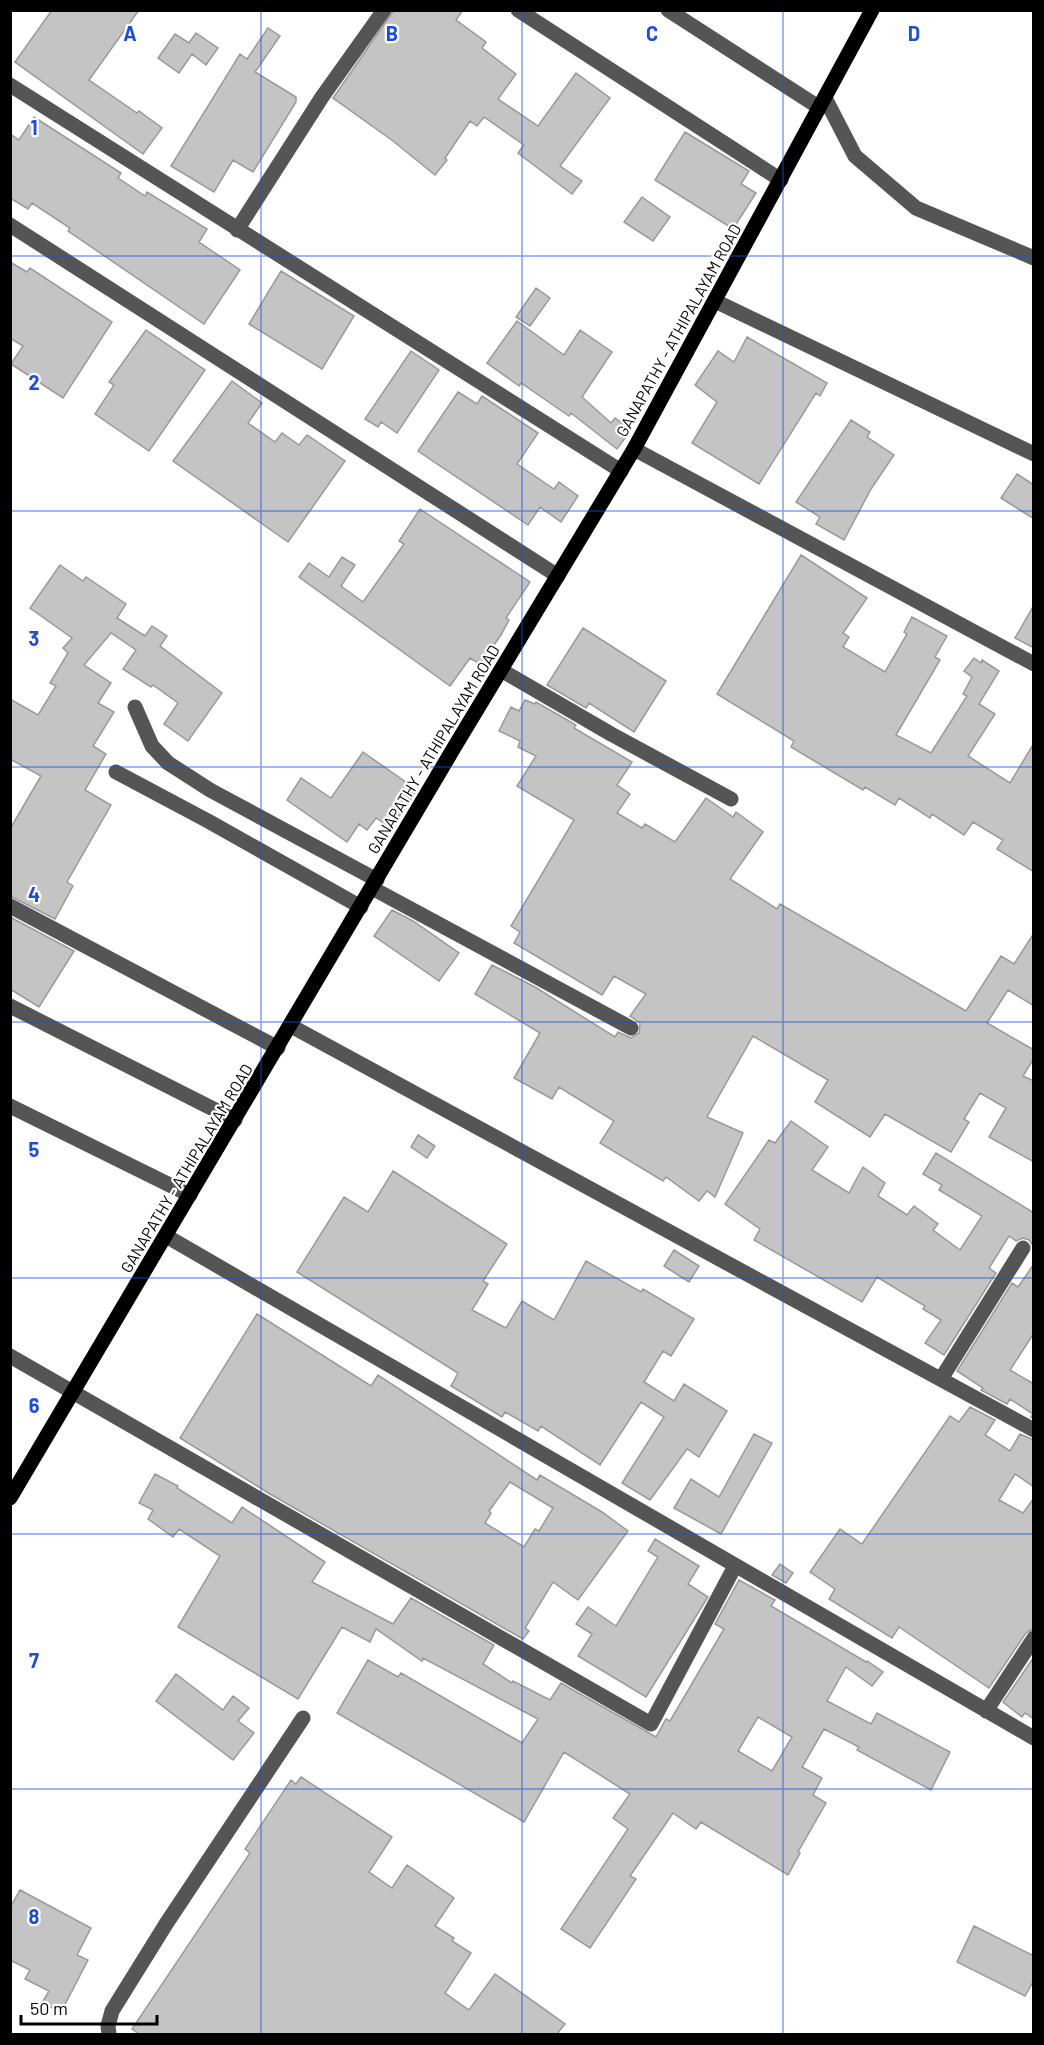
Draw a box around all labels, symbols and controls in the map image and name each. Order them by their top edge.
text: A [123,21,137,45]
text: B [386,21,398,45]
text: C [646,21,658,45]
text: D [908,21,920,45]
text: 1 [30,115,38,139]
street label: GANAPATHY - ATHIPALAYAM ROAD [611,220,745,440]
text: 2 [28,370,40,394]
text: 3 [29,626,39,650]
street label: GANAPATHY - ATHIPALAYAM ROAD [363,641,503,857]
text: 4 [28,882,40,906]
street label: GANAPATHY - ATHIPALAYAM ROAD [116,1060,256,1276]
text: 5 [29,1137,40,1161]
text: 6 [29,1393,40,1417]
text: 7 [29,1648,39,1672]
text: 8 [29,1904,40,1928]
scale bar [21,1988,158,2026]
text: 50 m [30,1997,68,2019]

